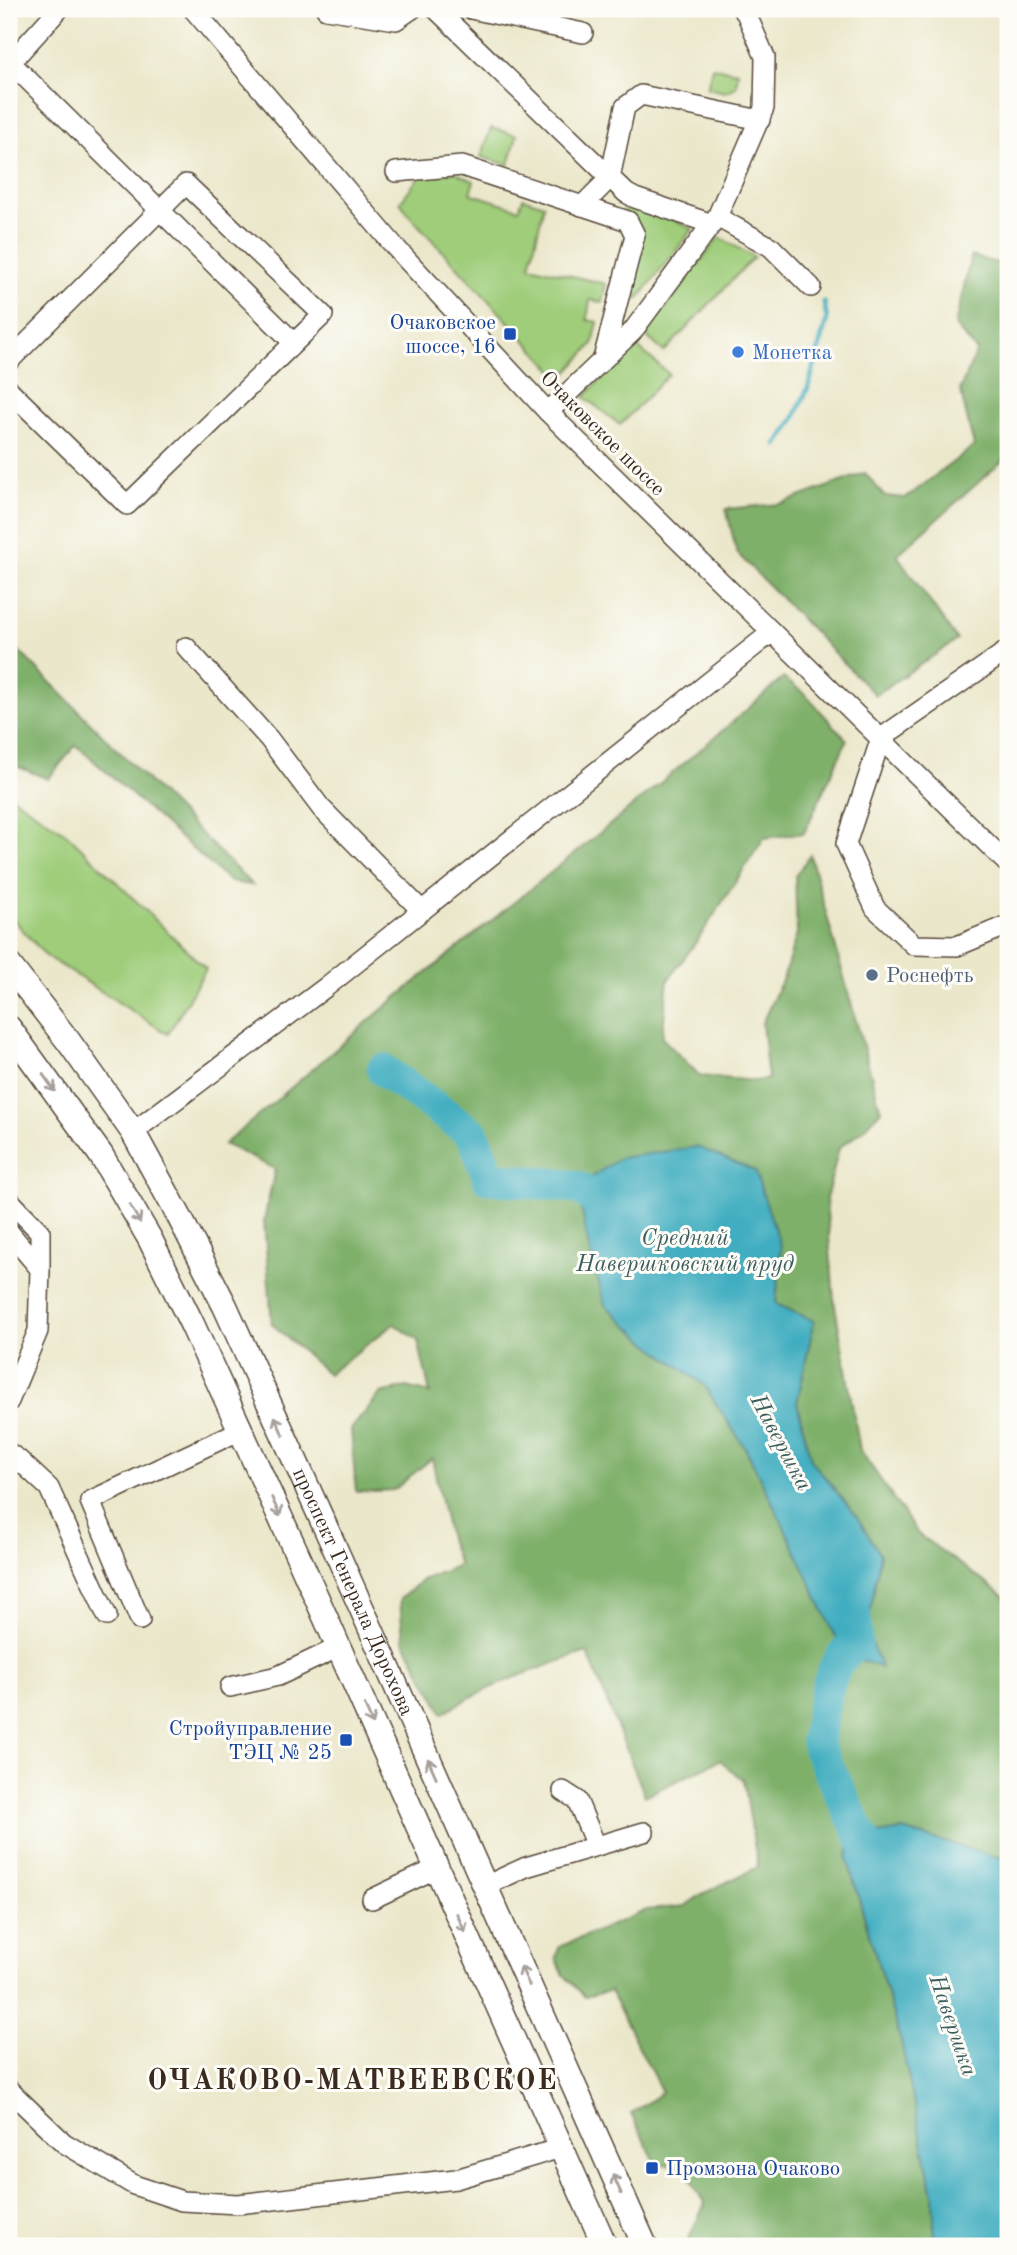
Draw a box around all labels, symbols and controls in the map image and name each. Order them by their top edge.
place label: Очаковское шоссе, 16 [390,313,496,358]
marker: Очаковское шоссе, 16 [502,326,518,342]
place label: Монетка [752,343,832,364]
marker: Монетка [730,344,746,360]
street label: Очаковское шоссе [536,368,668,500]
place label: Роснефть [886,966,974,987]
marker: Роснефть [864,967,880,983]
one-way arrow [42,1073,57,1092]
one-way arrow [128,1204,142,1224]
water label: Средний Навершковский пруд [575,1227,795,1277]
water label: Навершка [744,1390,816,1495]
one-way arrow [272,1416,285,1437]
street label: проспект Генерала Дорохова [288,1465,417,1719]
one-way arrow [270,1496,283,1518]
one-way arrow [363,1704,376,1725]
place label: Стройуправление ТЭЦ № 25 [169,1719,332,1764]
marker: Стройуправление ТЭЦ № 25 [338,1732,354,1748]
one-way arrow [425,1758,438,1779]
one-way arrow [455,1912,468,1933]
one-way arrow [518,1966,531,1987]
water label: Навершка [923,1971,981,2080]
district label: ОЧАКОВО-МАТВЕЕВСКОЕ [147,2067,559,2096]
place label: Промзона Очаково [666,2159,840,2180]
marker: Промзона Очаково [644,2160,660,2176]
one-way arrow [610,2174,623,2195]

